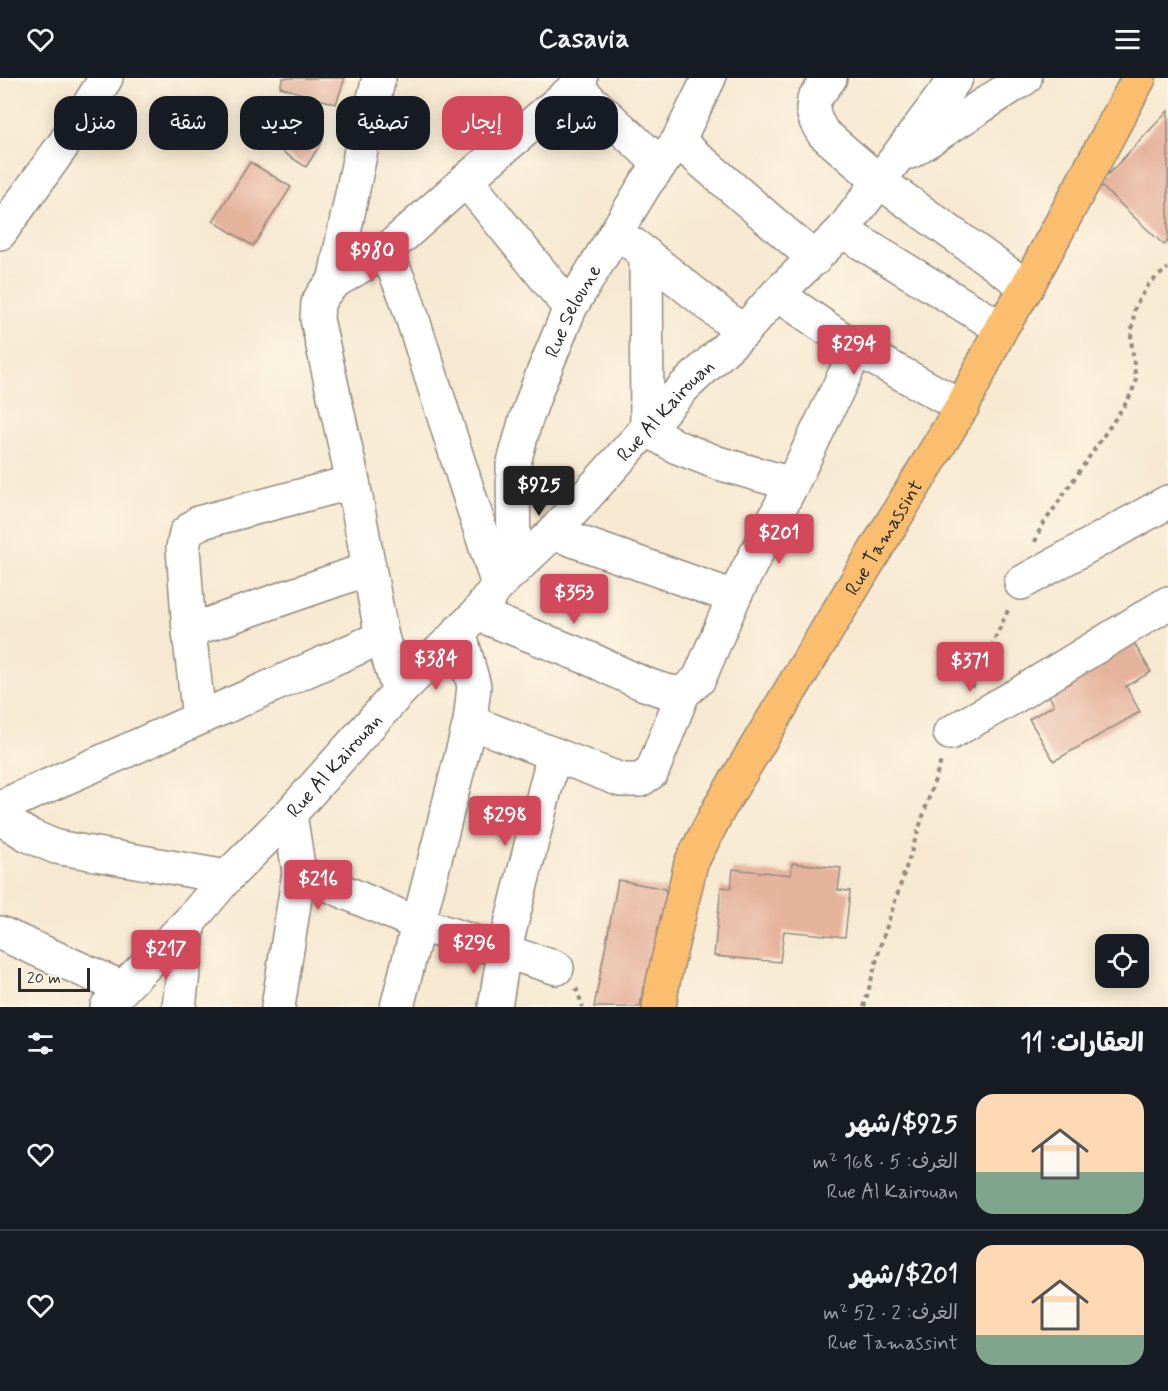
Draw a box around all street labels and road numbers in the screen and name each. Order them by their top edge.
street label: Rue Seloune [539,259,609,362]
street label: Rue Al Kairouan [611,354,721,468]
street label: Rue Tamassint [839,475,930,601]
street label: Rue Al Kairouan [281,708,389,824]

